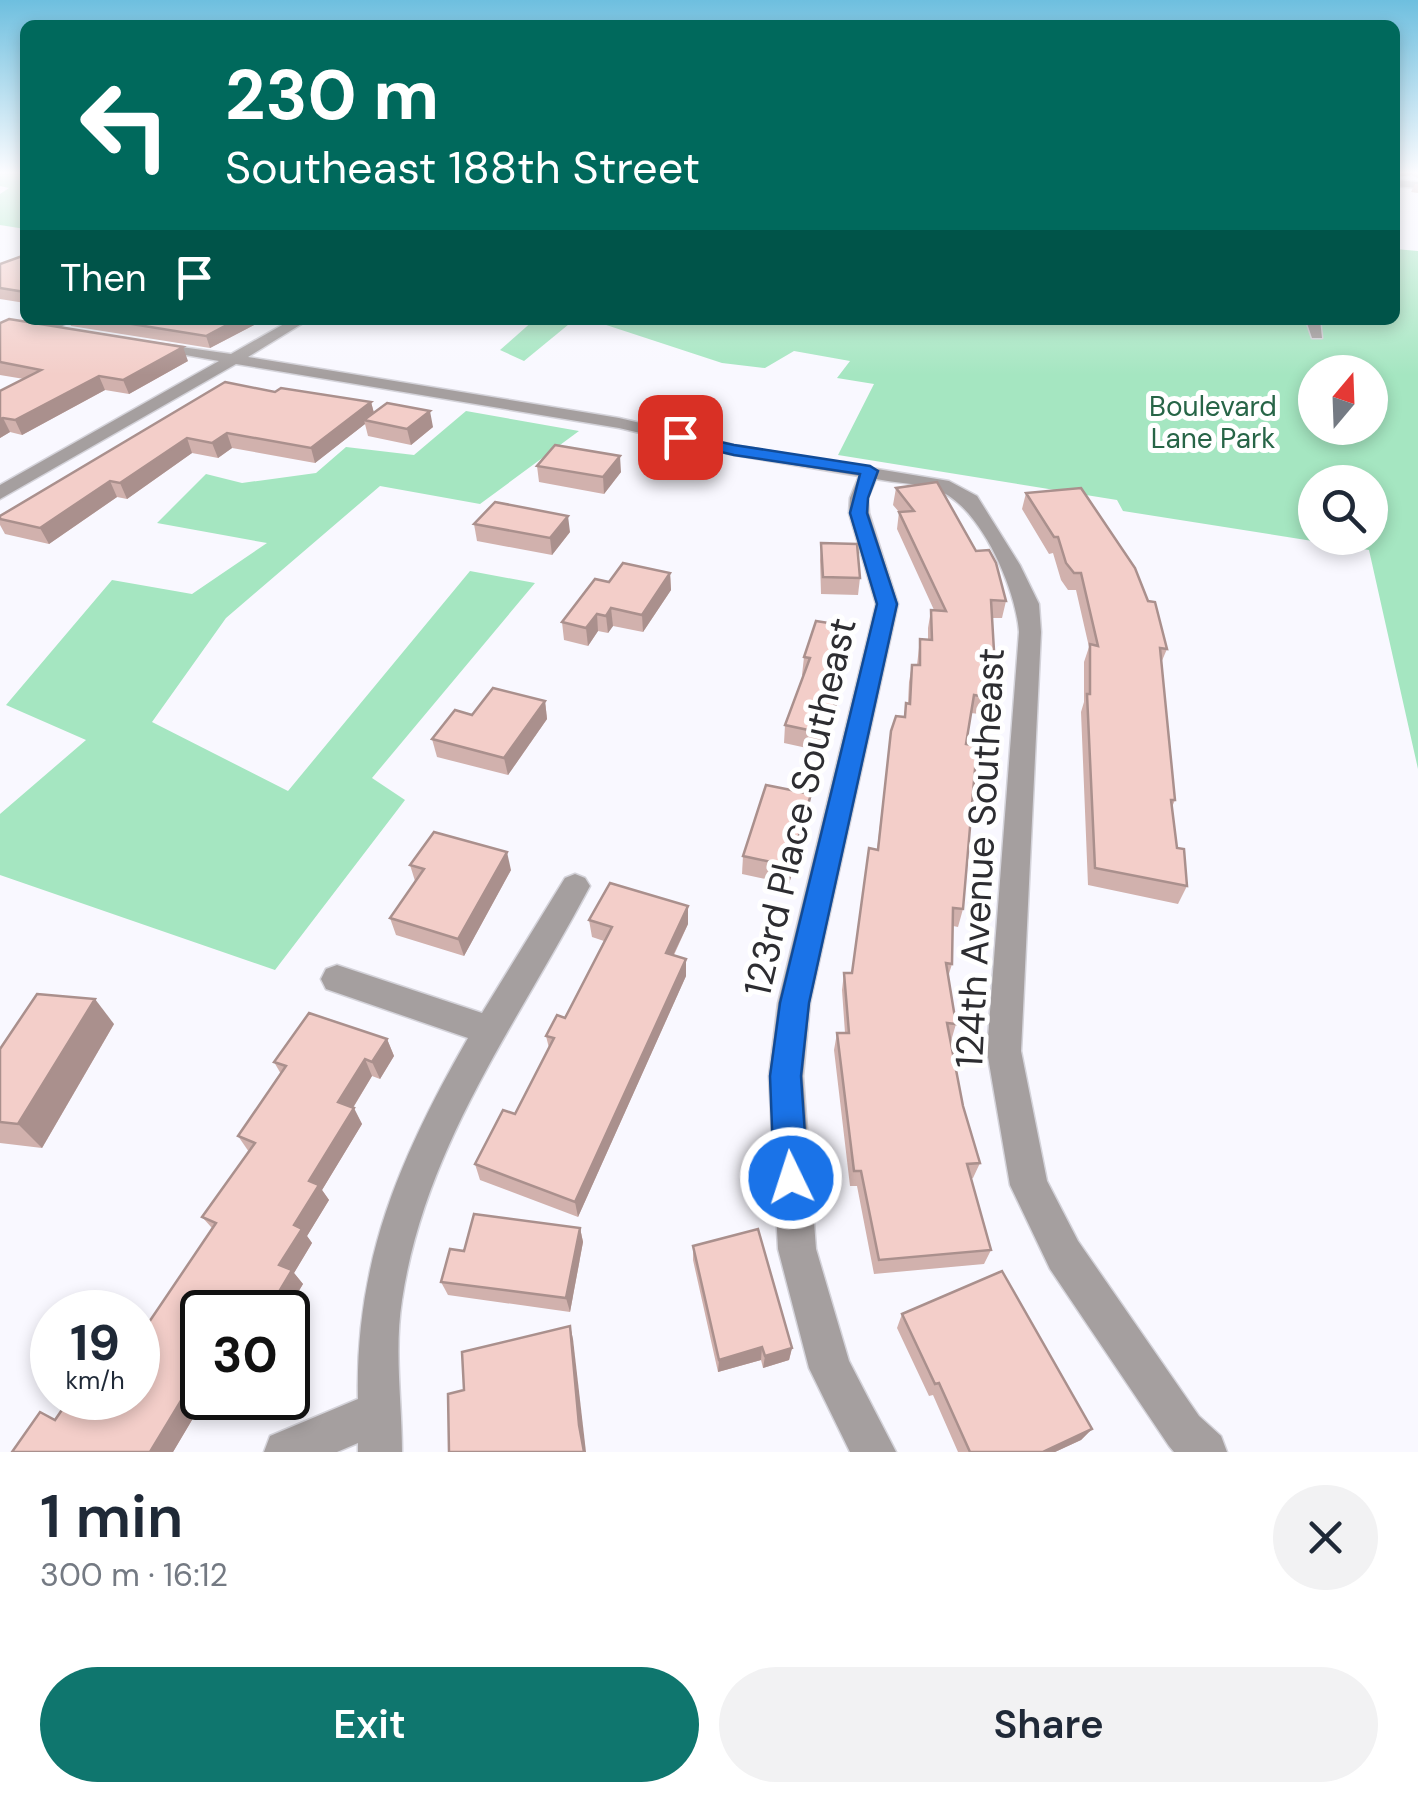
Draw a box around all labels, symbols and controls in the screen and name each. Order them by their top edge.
text: 230 m [225,50,439,141]
icon: left [60,60,190,190]
text: Southeast 188th Street [225,138,700,197]
icon: arrive [167,250,222,305]
text: Then [60,253,147,303]
north arrow [1298,355,1388,445]
map controls [1298,355,1388,555]
park label: Boulevard Lane Park [1149,388,1277,457]
pin [638,395,723,480]
icon: arrive [653,410,708,465]
button: search [1298,465,1388,555]
street label: 123rd Place Southeast [732,613,868,1001]
street label: 124th Avenue Southeast [944,647,1016,1069]
position arrow [739,1126,843,1230]
speed limit sign: 30 [180,1290,310,1420]
text: 19 [70,1310,120,1376]
text: km/h [65,1364,125,1397]
text: 1 min [40,1477,183,1556]
button: close [1273,1485,1378,1590]
text: 300 m · 16:12 [40,1554,228,1596]
button: Exit [40,1667,699,1782]
button: Share [719,1667,1378,1782]

